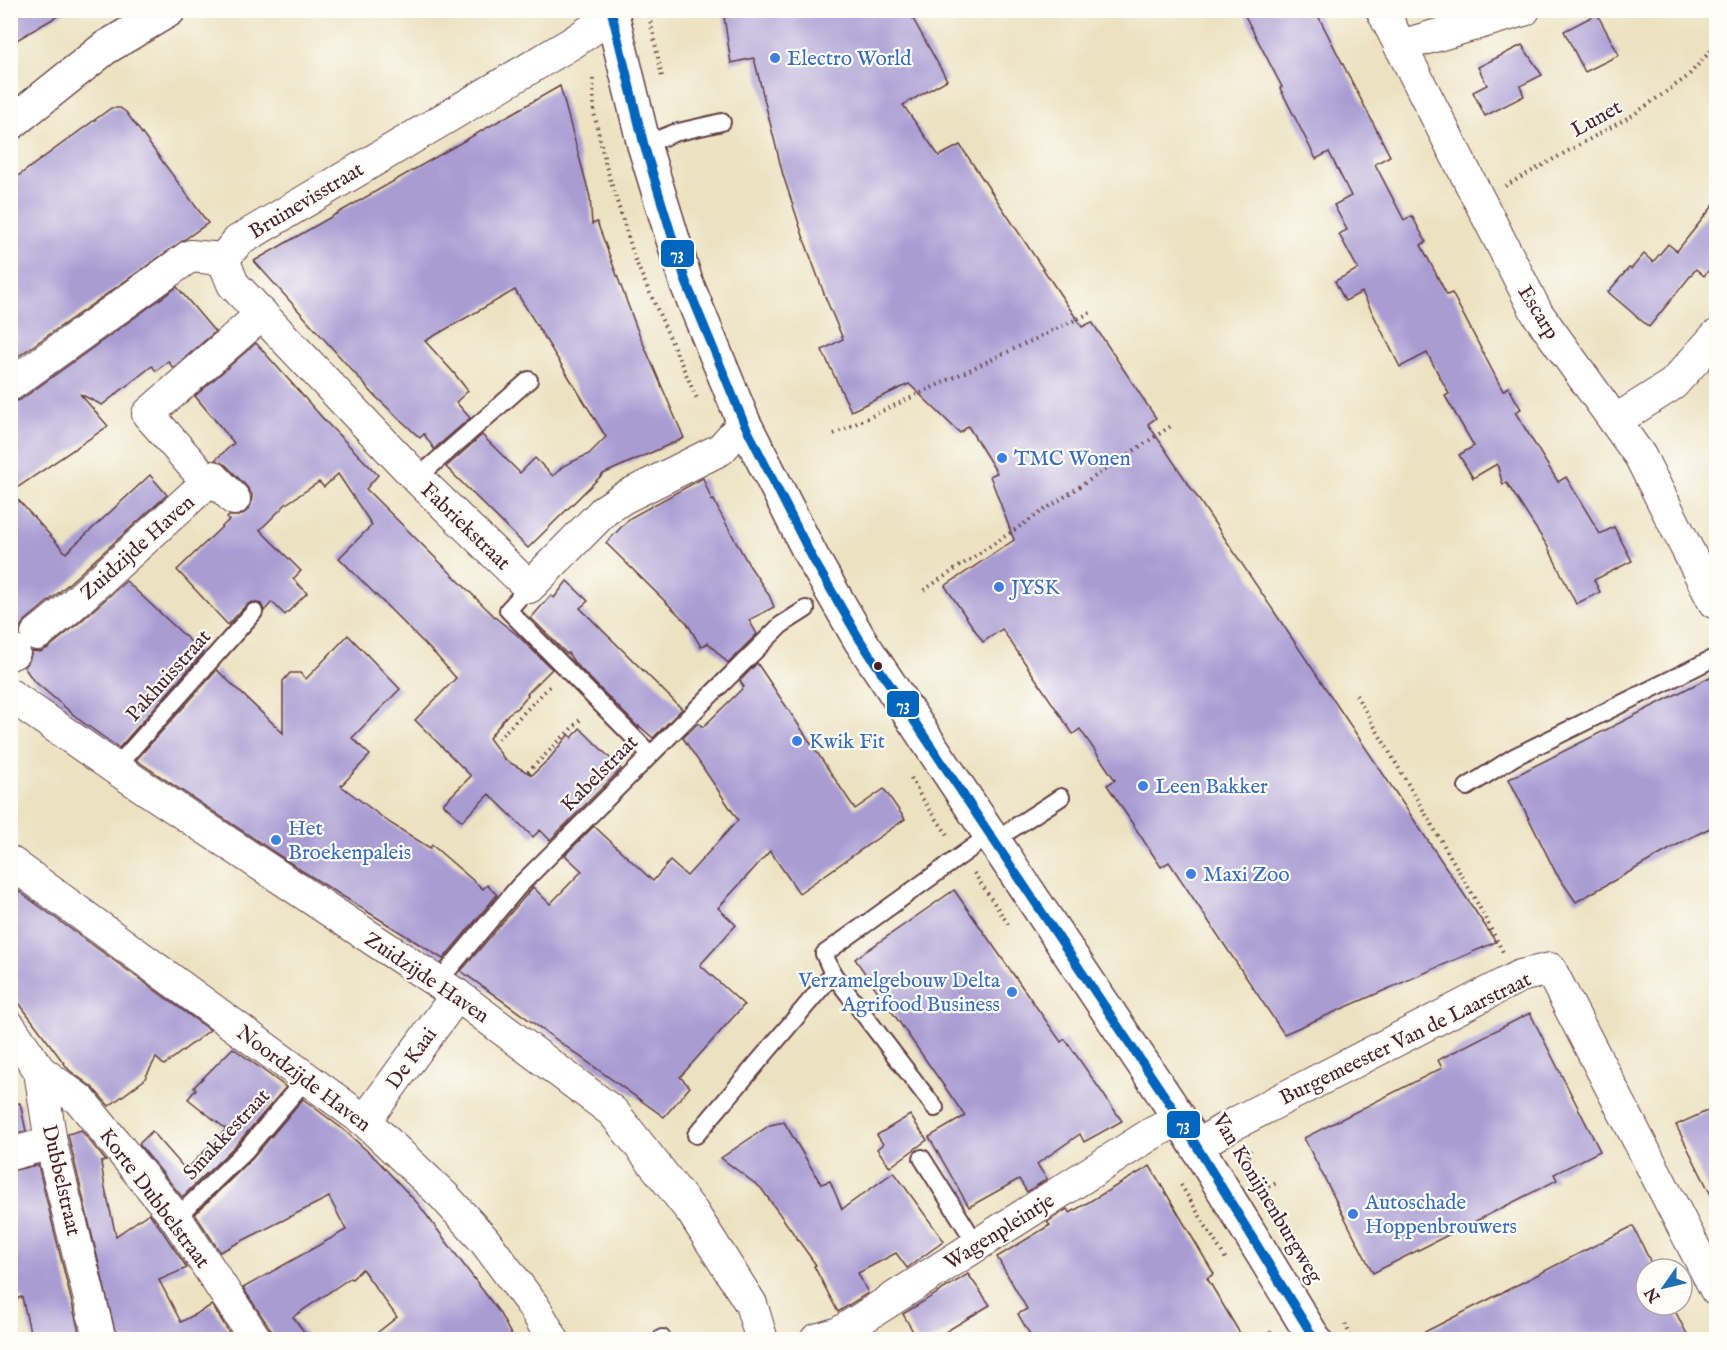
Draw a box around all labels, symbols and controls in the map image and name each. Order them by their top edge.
place label: Electro World [787,46,912,73]
marker: Electro World [768,51,782,65]
street label: Lunet [1567,94,1627,144]
street label: Bruinevisstraat [245,157,369,246]
line badge: 73 [660,239,695,268]
text: 73 [670,245,684,265]
street label: Escarp [1511,281,1565,345]
place label: TMC Wonen [1014,446,1131,473]
marker: TMC Wonen [995,451,1009,465]
street label: Fabriekstraat [414,477,516,577]
street label: Zuidzijde Haven [75,490,201,607]
place label: JYSK [1009,575,1061,602]
marker: JYSK [992,580,1006,594]
street label: Pakhuisstraat [121,624,218,728]
unlabelled marker [872,660,884,672]
line badge: 73 [886,690,920,718]
text: 73 [896,696,910,716]
place label: Kwik Fit [809,729,885,756]
street label: Kabelstraat [556,730,644,818]
marker: Kwik Fit [790,734,804,748]
place label: Leen Bakker [1155,774,1268,801]
marker: Leen Bakker [1136,779,1150,793]
place label: Het Broekenpaleis [288,816,411,867]
marker: Het Broekenpaleis [269,833,283,847]
place label: Maxi Zoo [1203,862,1290,889]
marker: Maxi Zoo [1184,867,1198,881]
street label: Zuidzijde Haven [359,927,494,1030]
street label: Burgemeester Van de Laarstraat [1275,967,1536,1112]
place label: Verzamelgebouw Delta Agrifood Business [797,968,1001,1019]
marker: Verzamelgebouw Delta Agrifood Business [1005,985,1019,999]
street label: Noordzijde Haven [230,1020,376,1139]
street label: De Kaai [381,1023,444,1095]
street label: Smakkestraat [178,1084,276,1187]
street label: Van Konijnenburgweg [1205,1108,1328,1289]
line badge: 73 [1166,1110,1201,1139]
text: 73 [1176,1116,1190,1136]
street label: Dubbelstraat [35,1122,86,1239]
street label: Korte Dubbelstraat [92,1123,215,1274]
street label: Wagenpleintje [940,1187,1060,1277]
place label: Autoschade Hoppenbrouwers [1364,1190,1517,1241]
marker: Autoschade Hoppenbrouwers [1346,1207,1360,1221]
north arrow [1634,1257,1694,1317]
text: N [1641,1283,1666,1306]

